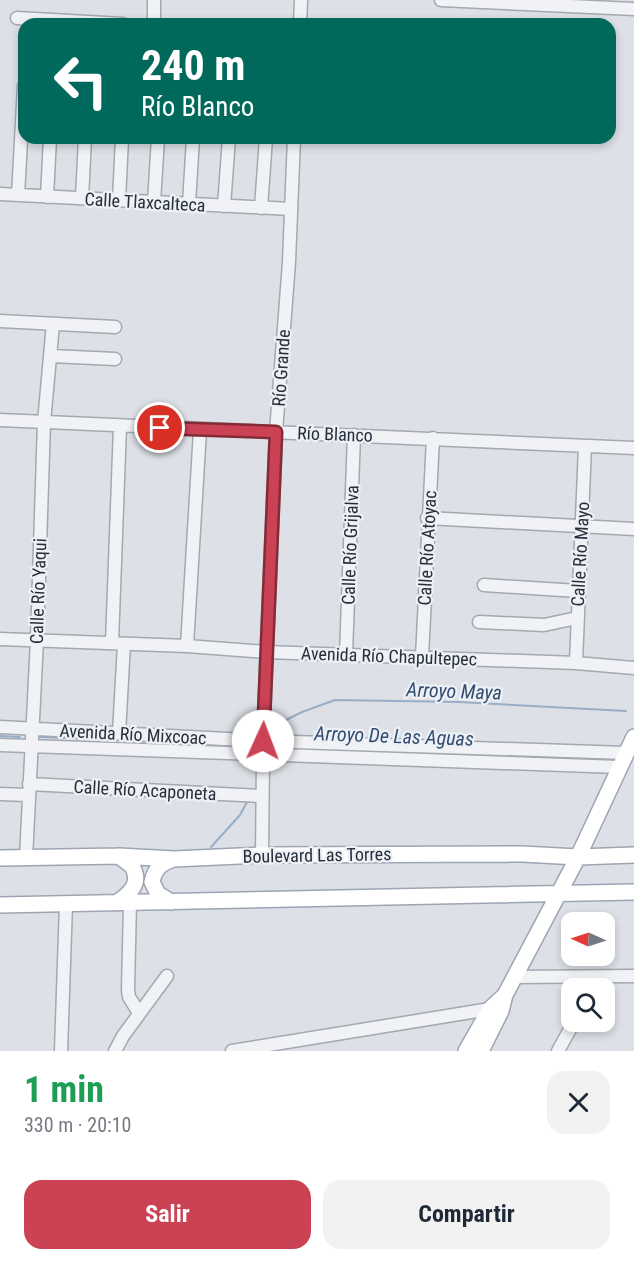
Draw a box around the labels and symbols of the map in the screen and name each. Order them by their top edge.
street label: Calle Tlaxcalteca [84,188,206,216]
street label: Río Grande [268,329,294,407]
pin [134,402,185,453]
street label: Río Blanco [297,422,373,446]
street label: Calle Río Grijalva [337,485,363,605]
street label: Calle Río Atoyac [413,490,441,606]
street label: Calle Río Mayo [567,501,593,607]
street label: Calle Río Yaqui [26,538,50,644]
street label: Avenida Río Chapultepec [301,642,477,670]
water label: Arroyo Maya [405,677,502,705]
position arrow [231,709,295,773]
street label: Avenida Río Mixcoac [59,720,207,748]
water label: Arroyo De Las Aguas [313,721,474,751]
street label: Calle Río Acaponeta [73,776,217,804]
street label: Boulevard Las Torres [242,843,392,867]
north arrow [561,912,615,966]

